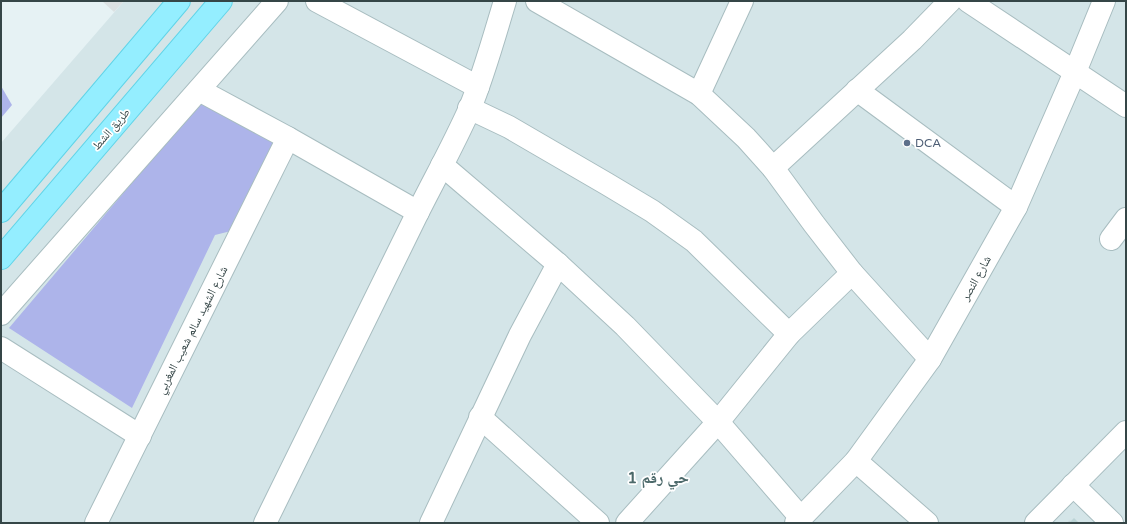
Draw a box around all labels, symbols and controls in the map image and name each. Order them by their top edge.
street label: طريق الشط [89,105,133,153]
place label: DCA [915,136,941,150]
marker: DCA [902,138,912,148]
street label: شارع النصر [958,253,995,304]
street label: شارع الشهيد سالم شعيب المغربي [154,264,233,398]
district label: حي رقم 1 [627,468,689,490]

